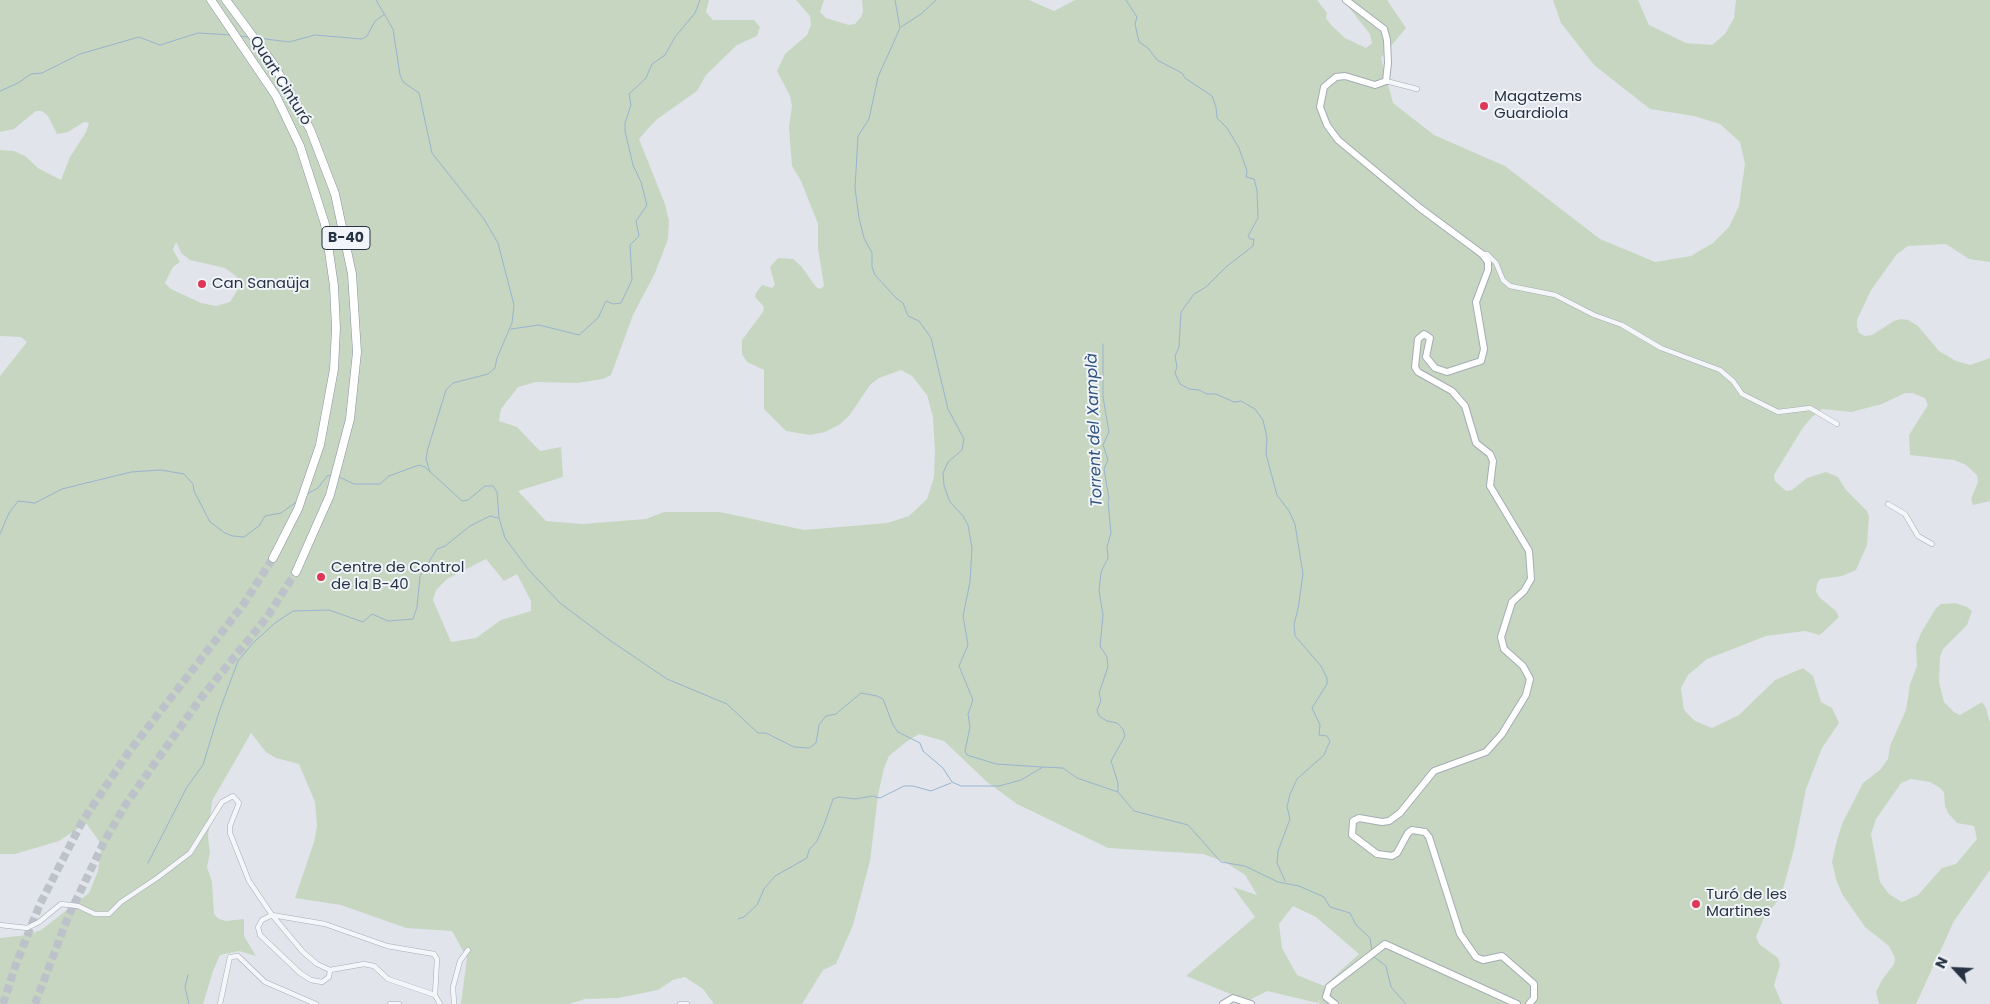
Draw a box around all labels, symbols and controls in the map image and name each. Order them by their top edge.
street label: Quart Cinturó [245,33,315,129]
place label: Magatzems Guardiola [1494,88,1582,123]
marker: Magatzems Guardiola [1478,100,1490,112]
road number: B-40 [322,227,370,250]
place label: Can Sanaüja [212,275,309,293]
marker: Can Sanaüja [196,278,208,290]
water label: Torrent del Xamplà [1083,353,1107,507]
place label: Centre de Control de la B-40 [331,559,464,594]
marker: Centre de Control de la B-40 [315,571,327,583]
place label: Turó de les Martines [1706,886,1787,921]
marker: Turó de les Martines [1690,898,1702,910]
north arrow [1930,944,1980,994]
text: N [1930,954,1953,972]

